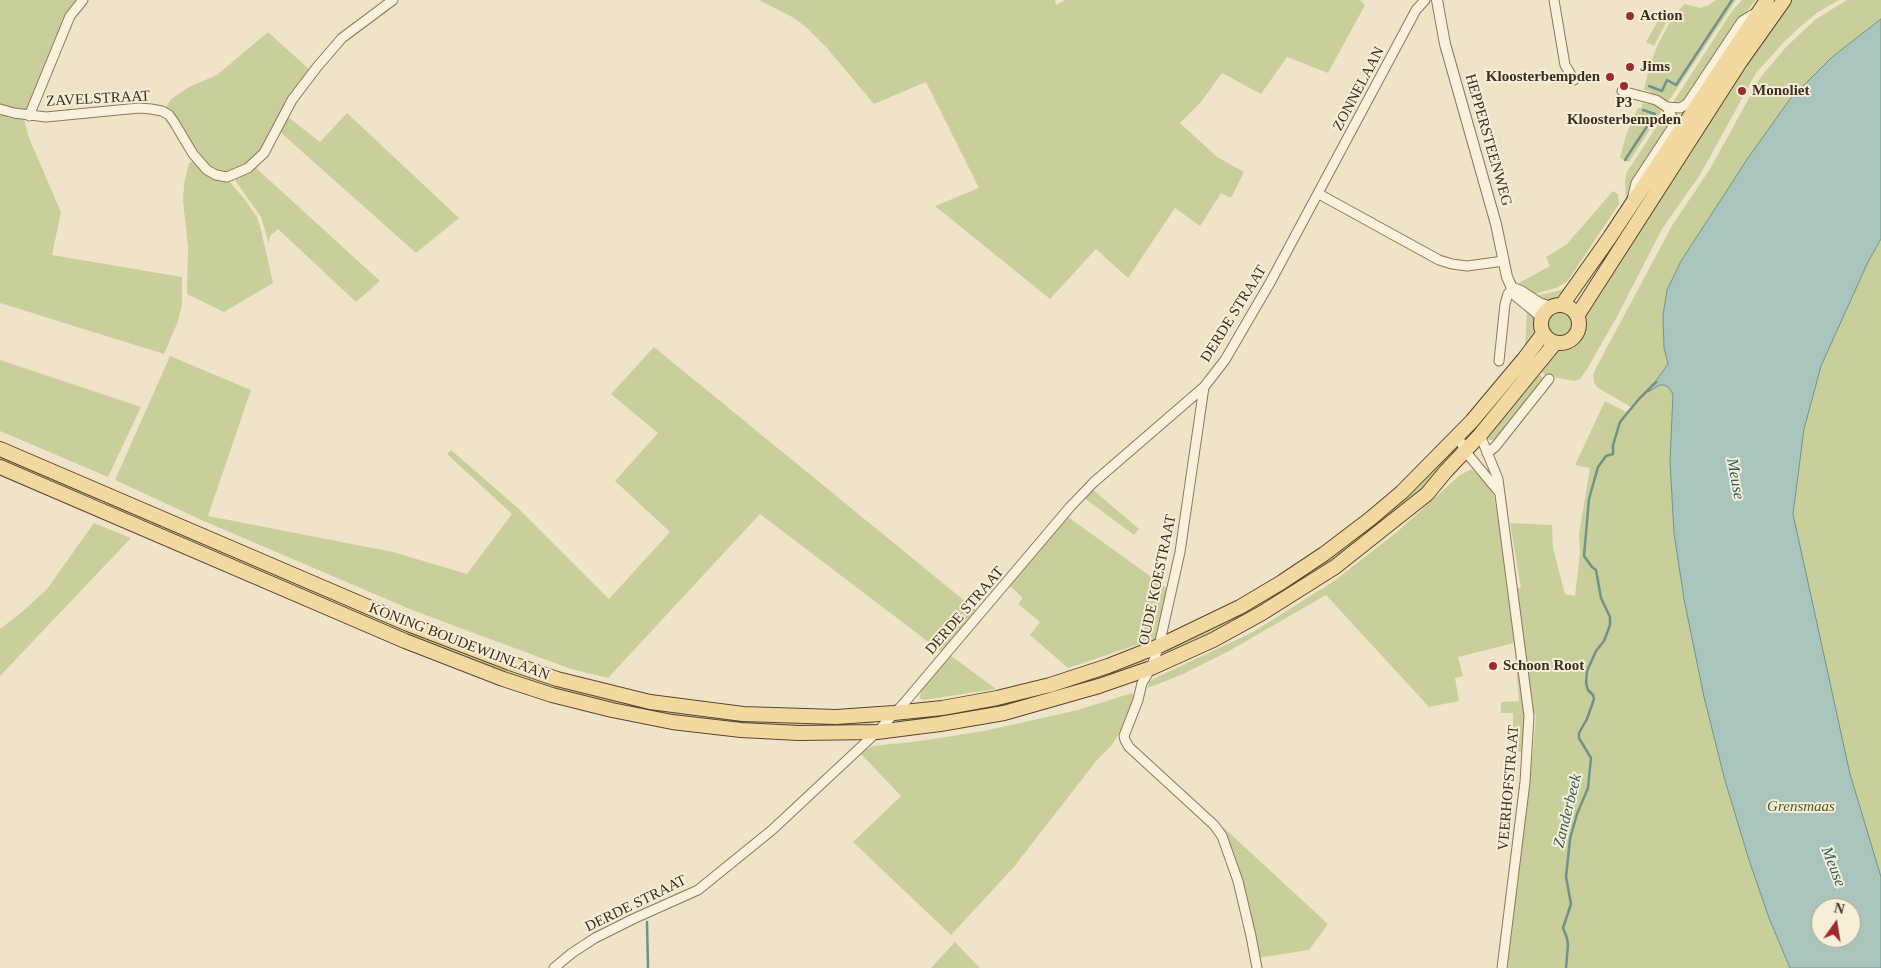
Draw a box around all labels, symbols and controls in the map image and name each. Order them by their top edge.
place label: Action [1640,7,1682,25]
marker: Action [1624,10,1636,22]
street label: ZONNELAAN [1329,44,1389,134]
place label: Jims [1640,58,1670,76]
marker: Jims [1624,61,1636,73]
place label: Kloosterbempden [1486,68,1600,86]
marker: Kloosterbempden [1604,71,1616,83]
street label: HEPPERSTEENWEG [1461,72,1515,208]
marker: P3 Kloosterbempden [1618,80,1630,92]
place label: Monoliet [1752,82,1809,100]
marker: Monoliet [1736,85,1748,97]
street label: ZAVELSTRAAT [46,87,150,111]
place label: P3 Kloosterbempden [1567,94,1681,129]
street label: DERDE STRAAT [1197,262,1271,366]
water label: Meuse [1722,457,1748,501]
street label: OUDE KOESTRAAT [1135,513,1181,647]
street label: DERDE STRAAT [922,563,1008,659]
street label: KONING BOUDEWIJNLAAN [366,599,552,685]
place label: Schoon Root [1503,657,1584,675]
marker: Schoon Root [1487,660,1499,672]
street label: VEERHOFSTRAAT [1495,725,1523,851]
water label: Zanderbeek [1550,772,1586,850]
park label: Grensmaas [1767,798,1835,816]
water label: Meuse [1817,844,1849,890]
street label: DERDE STRAAT [582,872,690,936]
north arrow [1811,898,1861,948]
text: N [1833,900,1846,917]

